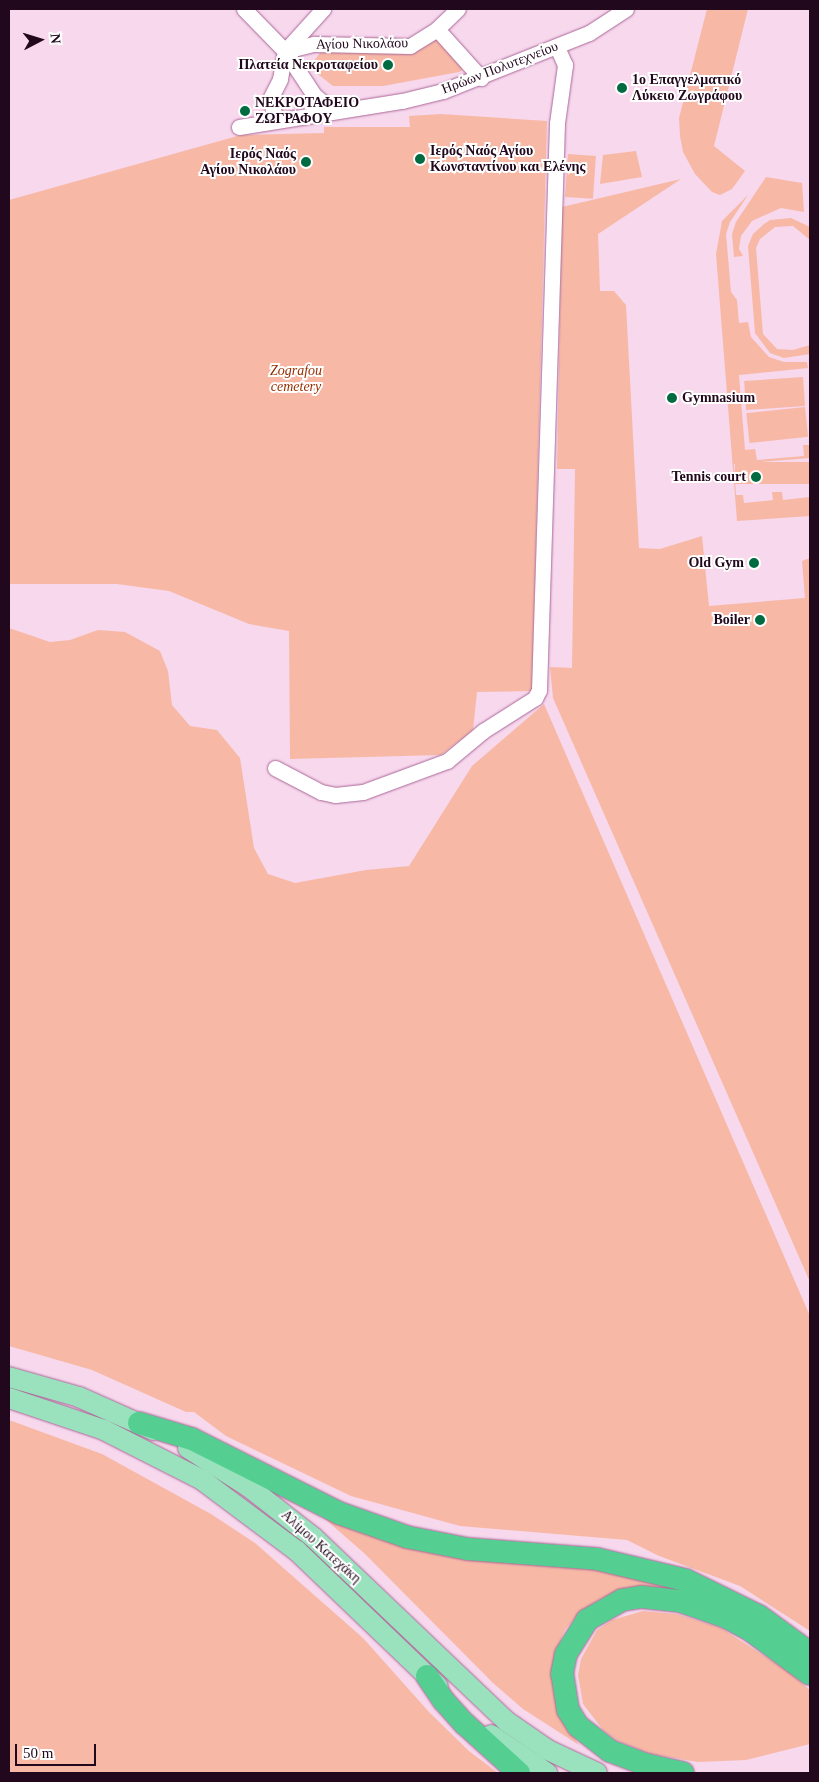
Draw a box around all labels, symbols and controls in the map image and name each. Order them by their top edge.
north arrow [15,15,65,65]
text: N [48,33,63,44]
street label: Αγίου Νικολάου [316,35,408,53]
street label: Ηρώων Πολυτεχνείου [439,38,561,98]
place label: Πλατεία Νεκροταφείου [238,57,378,73]
marker: Πλατεία Νεκροταφείου [382,59,394,71]
place label: 1ο Επαγγελματικό Λύκειο Ζωγράφου [632,72,742,104]
marker: 1ο Επαγγελματικό Λύκειο Ζωγράφου [616,82,628,94]
place label: ΝΕΚΡΟΤΑΦΕΙΟ ΖΩΓΡΑΦΟΥ [255,95,359,128]
marker: ΝΕΚΡΟΤΑΦΕΙΟ ΖΩΓΡΑΦΟΥ [239,105,251,117]
place label: Ιερός Ναός Αγίου Κωνσταντίνου και Ελένης [430,143,585,176]
place label: Ιερός Ναός Αγίου Νικολάου [200,146,296,178]
marker: Ιερός Ναός Αγίου Κωνσταντίνου και Ελένης [414,153,426,165]
marker: Ιερός Ναός Αγίου Νικολάου [300,156,312,168]
park label: Zografou cemetery [270,363,322,396]
place label: Gymnasium [682,390,755,406]
marker: Gymnasium [666,392,678,404]
place label: Tennis court [671,469,746,485]
marker: Tennis court [750,471,762,483]
place label: Old Gym [688,555,744,571]
marker: Old Gym [748,557,760,569]
place label: Boiler [713,612,750,628]
marker: Boiler [754,614,766,626]
street label: Αλίμου Κατεχάκη [278,1507,364,1587]
scale bar [18,1734,99,1766]
text: 50 m [23,1745,53,1761]

